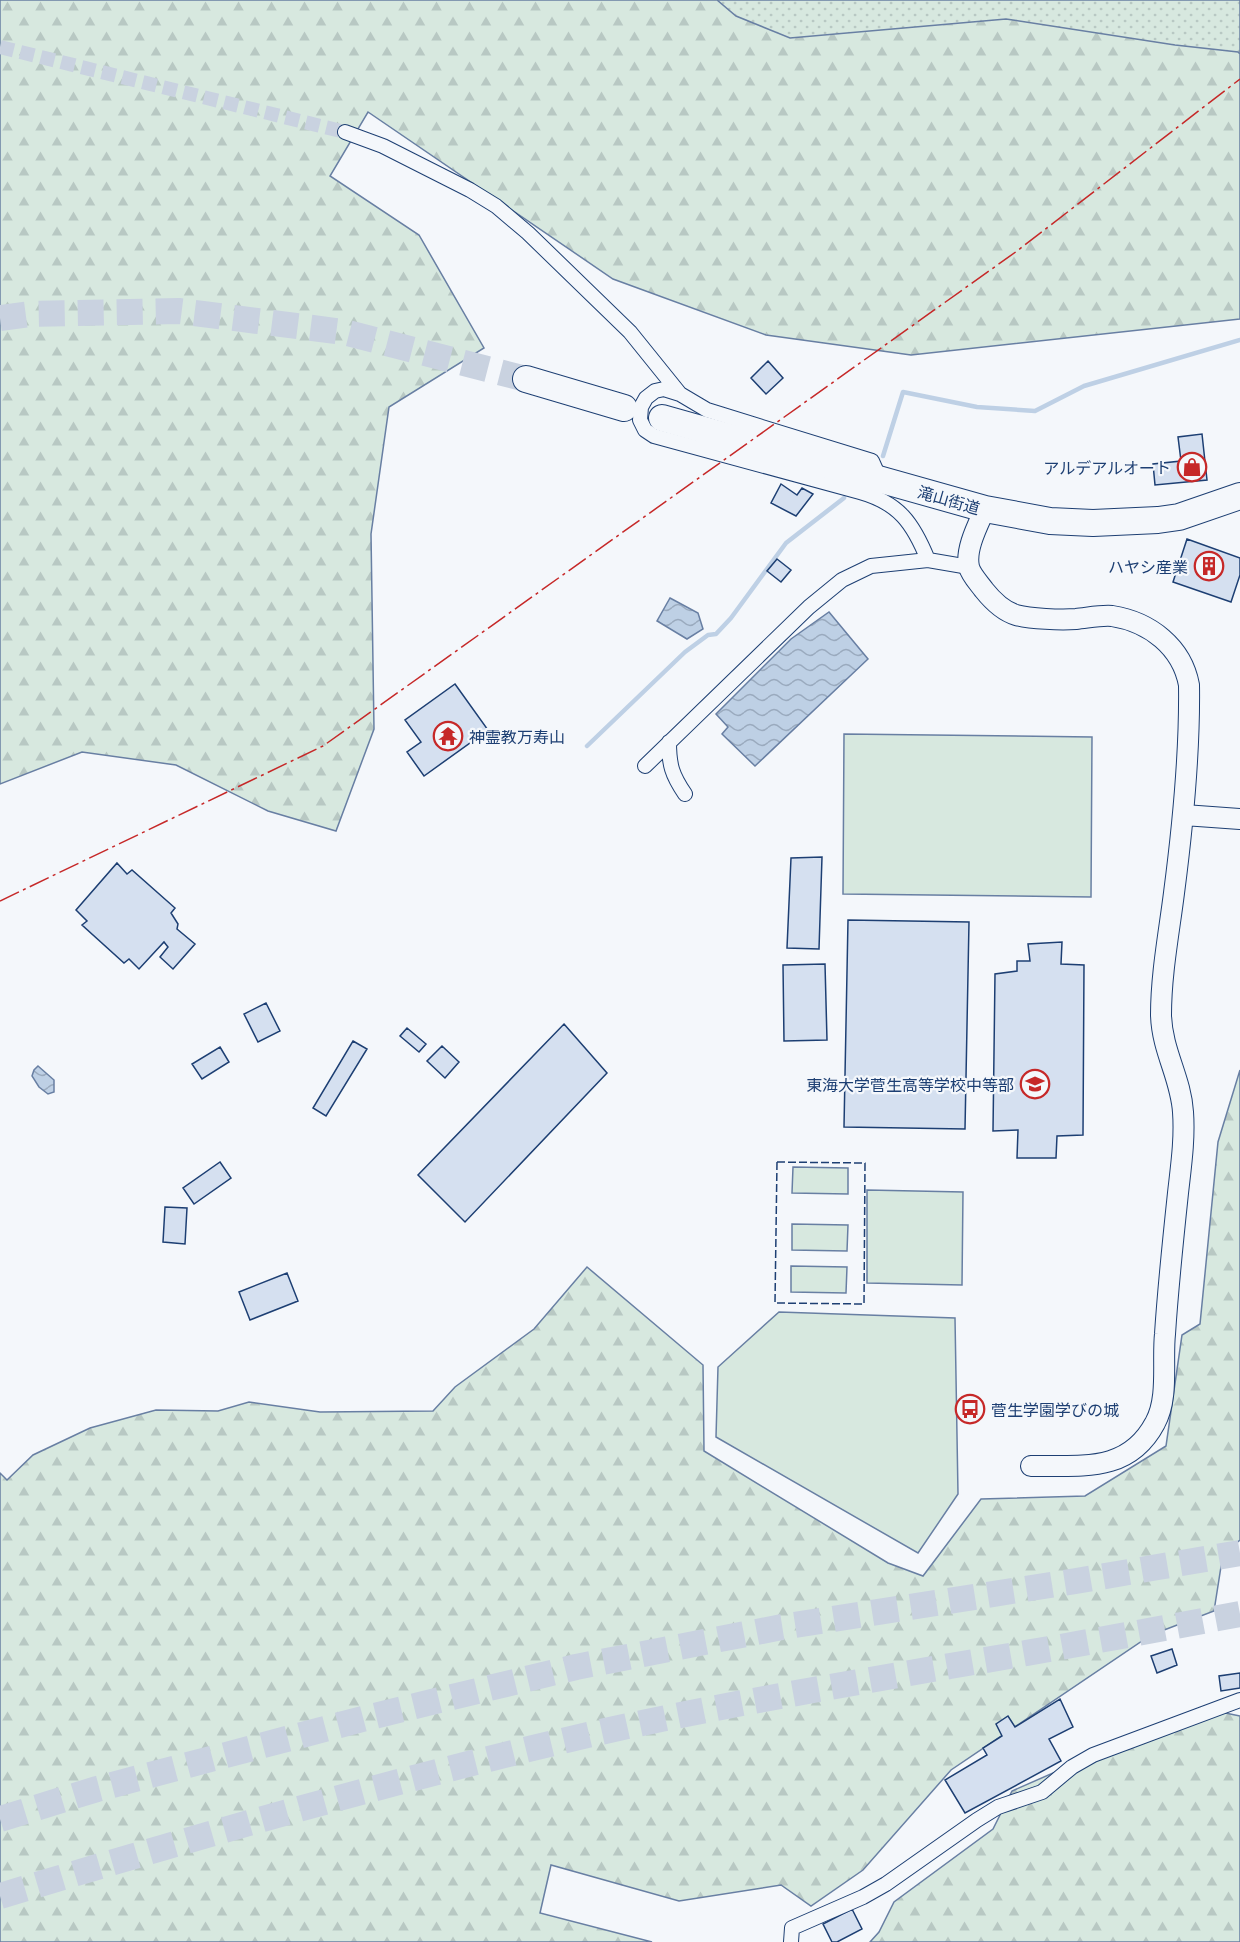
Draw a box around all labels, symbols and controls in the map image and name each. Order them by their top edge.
shop icon: アルデアルオート [1176,451,1208,483]
place label: アルデアルオート [1043,455,1171,479]
street label: 滝山街道 [915,479,983,519]
building icon: ハヤシ産業 [1193,550,1225,582]
place label: ハヤシ産業 [1108,554,1188,578]
temple icon: 神霊教万寿山 [432,720,464,752]
place label: 神霊教万寿山 [469,724,565,748]
school or university icon: 東海大学菅生高等学校中等部 [1019,1068,1051,1100]
place label: 東海大学菅生高等学校中等部 [806,1072,1014,1096]
bus stop icon: 菅生学園学びの城 [954,1393,986,1425]
place label: 菅生学園学びの城 [991,1397,1119,1421]

